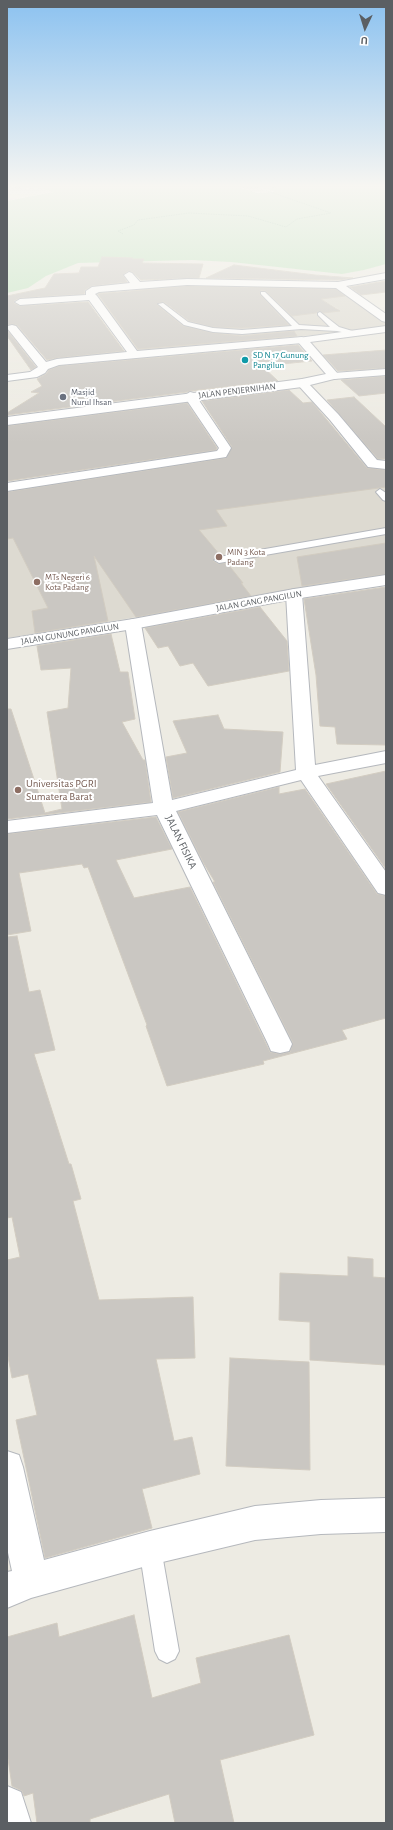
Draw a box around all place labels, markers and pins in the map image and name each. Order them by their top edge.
place label: SD N 17 Gunung Pangilun [253,350,308,371]
marker: SD N 17 Gunung Pangilun [240,355,250,365]
place label: Masjid Nurul Ihsan [71,387,112,408]
marker: Masjid Nurul Ihsan [58,392,68,402]
place label: MIN 3 Kota Padang [227,547,266,568]
marker: MIN 3 Kota Padang [214,552,224,562]
place label: MTs Negeri 6 Kota Padang [45,572,90,593]
marker: MTs Negeri 6 Kota Padang [32,577,42,587]
place label: Universitas PGRI Sumatera Barat [26,777,97,803]
marker: Universitas PGRI Sumatera Barat [13,785,23,795]

